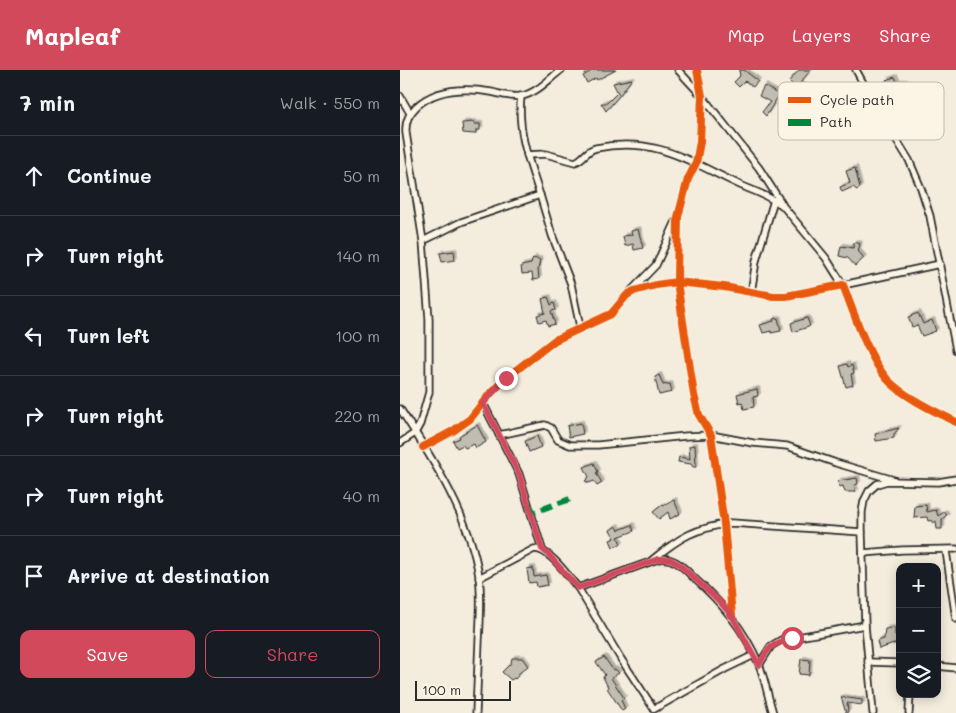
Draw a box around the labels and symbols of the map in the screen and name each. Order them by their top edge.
legend [778,82,944,140]
text: Cycle path [820,90,894,109]
text: Path [820,112,851,131]
route end [495,367,518,390]
route start [781,627,804,650]
scale bar [415,678,511,701]

